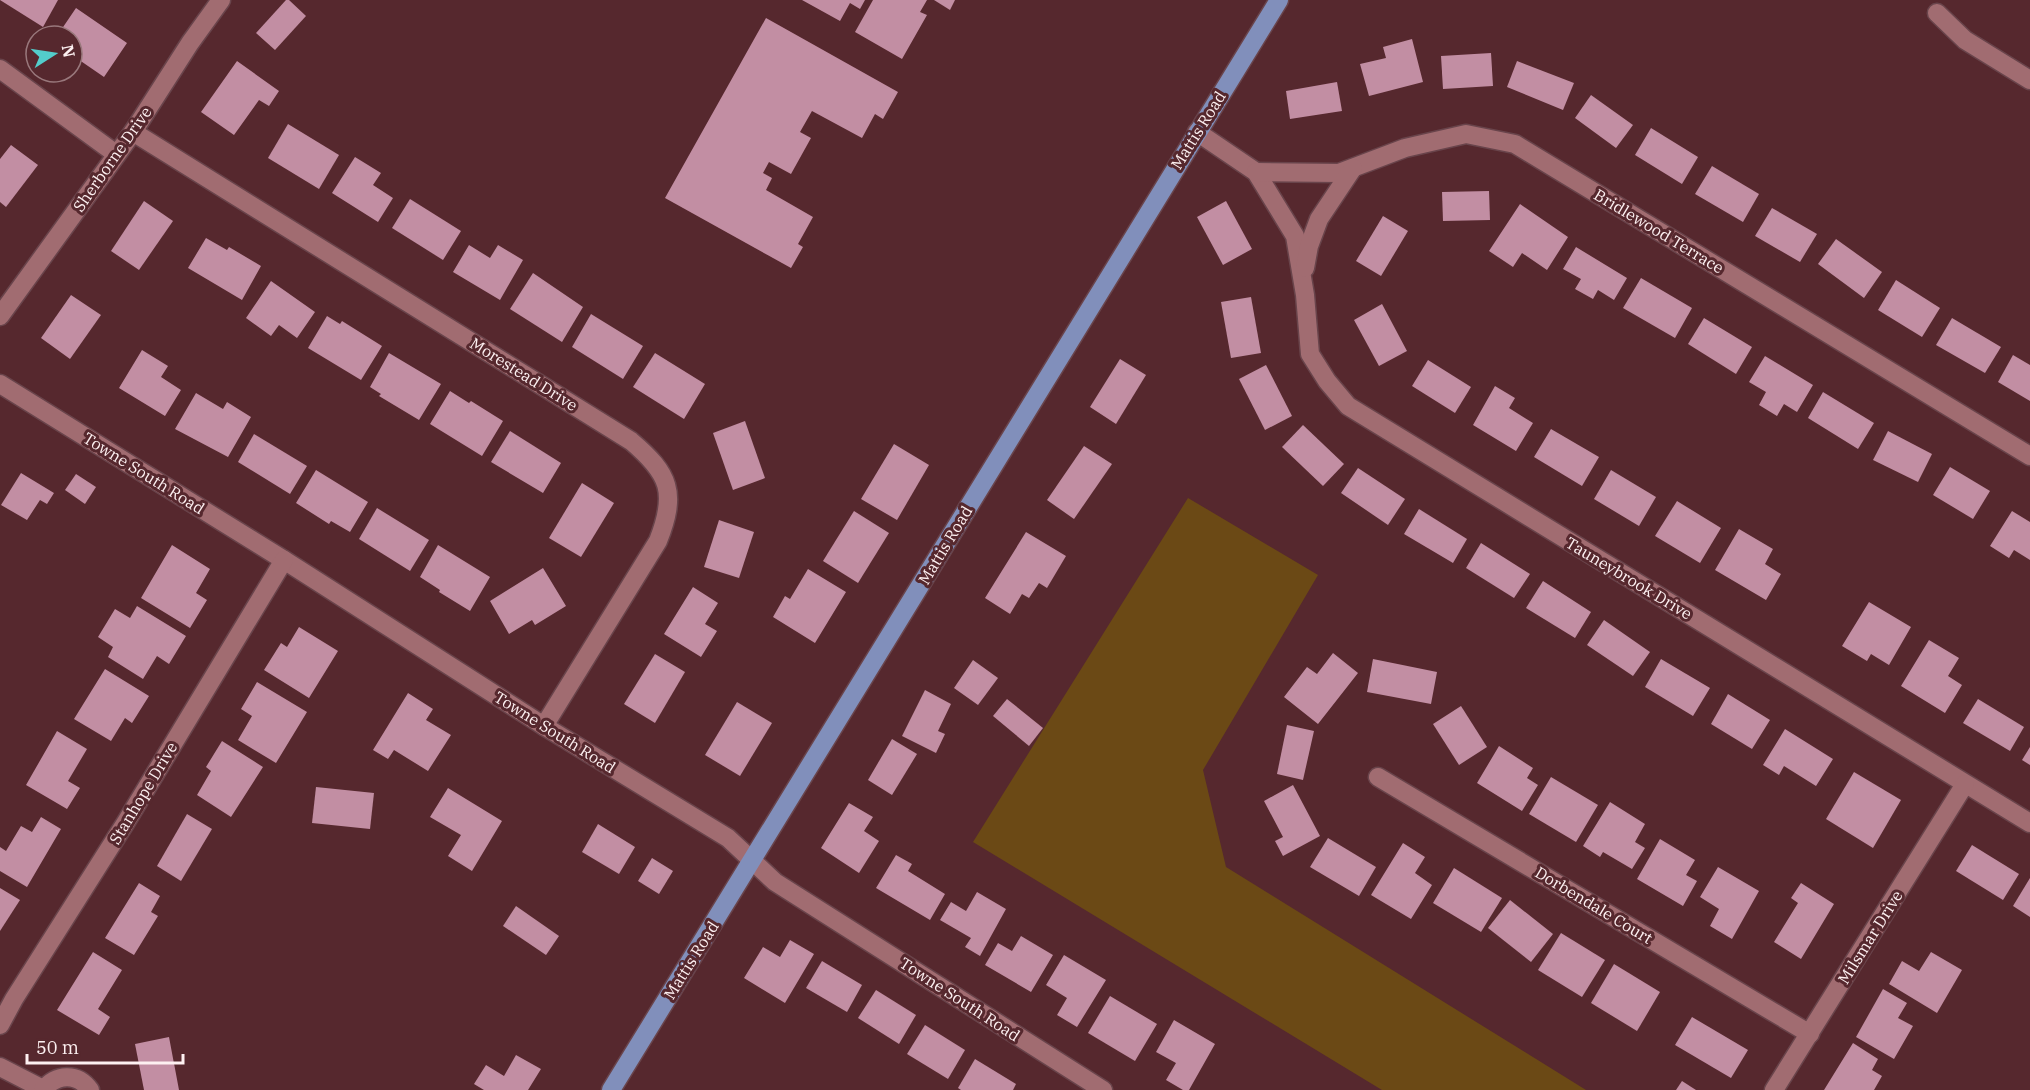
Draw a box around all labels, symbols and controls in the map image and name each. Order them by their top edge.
north arrow [24,24,84,84]
text: N [58,43,80,59]
street label: Mattis Road [1166,87,1230,173]
street label: Sherborne Drive [68,103,156,215]
street label: Bridlewood Terrace [1590,184,1728,278]
street label: Morestead Drive [466,333,582,415]
street label: Towne South Road [80,428,209,519]
street label: Mattis Road [914,502,976,588]
street label: Tauneybrook Drive [1562,532,1696,624]
street label: Towne South Road [491,687,620,778]
street label: Stanhope Drive [105,738,181,848]
street label: Dorbendale Court [1532,862,1657,948]
street label: Milsmar Drive [1833,886,1907,988]
street label: Mattis Road [659,917,723,1003]
street label: Towne South Road [896,953,1024,1045]
scale bar [27,1027,183,1065]
text: 50 m [36,1036,79,1059]

